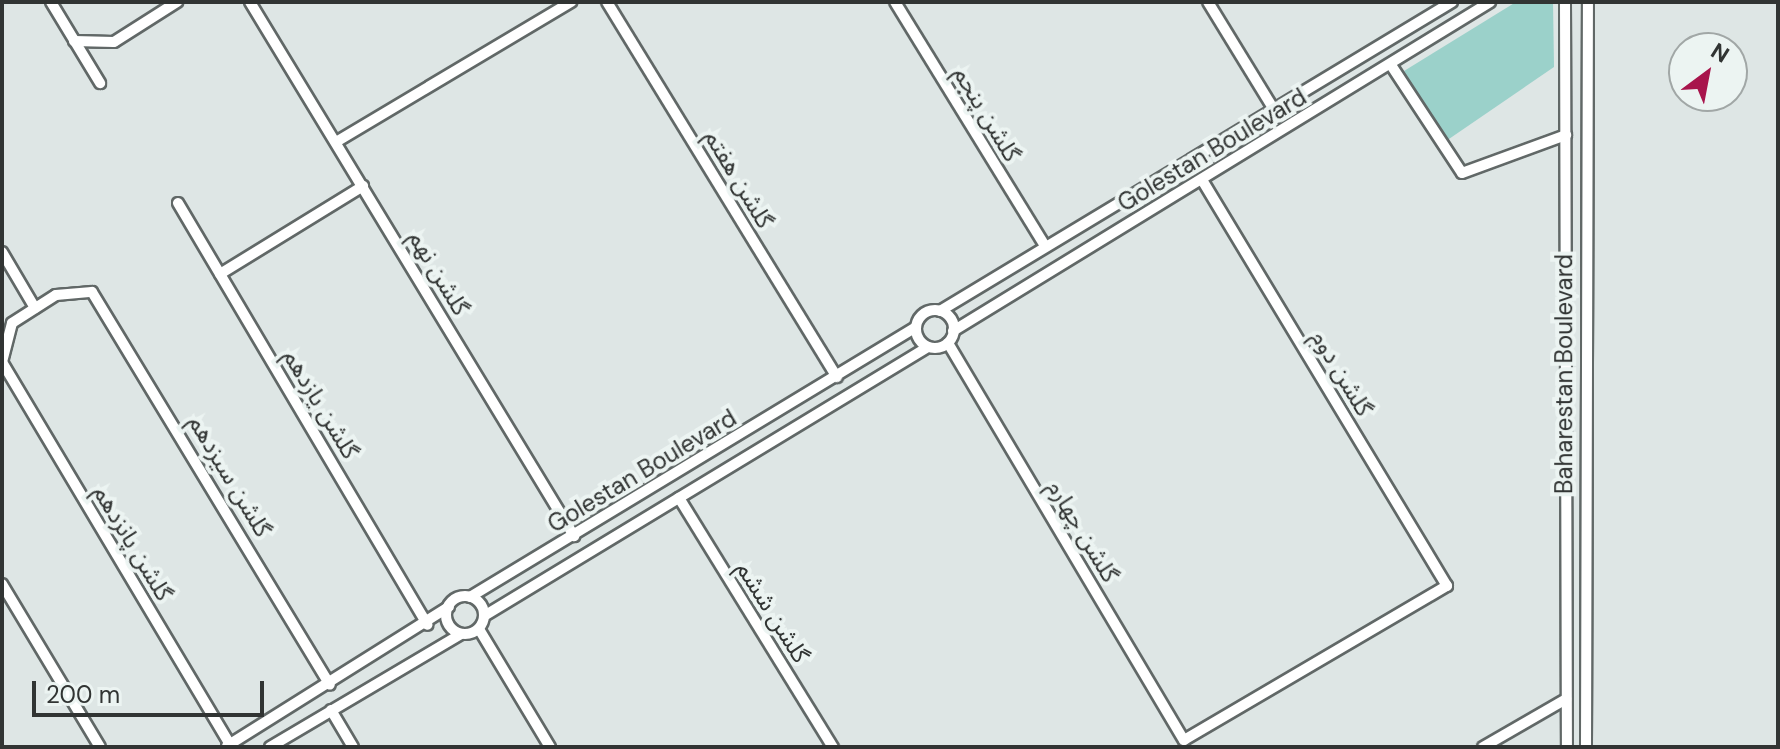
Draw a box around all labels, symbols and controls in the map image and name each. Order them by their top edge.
north arrow [1668,32,1748,112]
text: N [1705,36,1734,69]
street label: گلشن پنجم [947,61,1027,167]
street label: Golestan Boulevard [1112,82,1312,218]
street label: گلشن هفتم [698,125,780,233]
street label: گلشن نهم [403,226,475,320]
street label: Baharestan Boulevard [1550,254,1578,494]
street label: گلشن دوم [1305,325,1379,421]
street label: گلشن یازدهم [277,344,365,464]
street label: Golestan Boulevard [542,403,742,539]
street label: گلشن سیزدهم [182,410,278,542]
street label: گلشن چهارم [1041,475,1125,587]
street label: گلشن پانزدهم [87,480,179,606]
street label: گلشن ششم [731,556,815,668]
scale bar [36,665,268,715]
text: 200 m [46,679,120,710]

